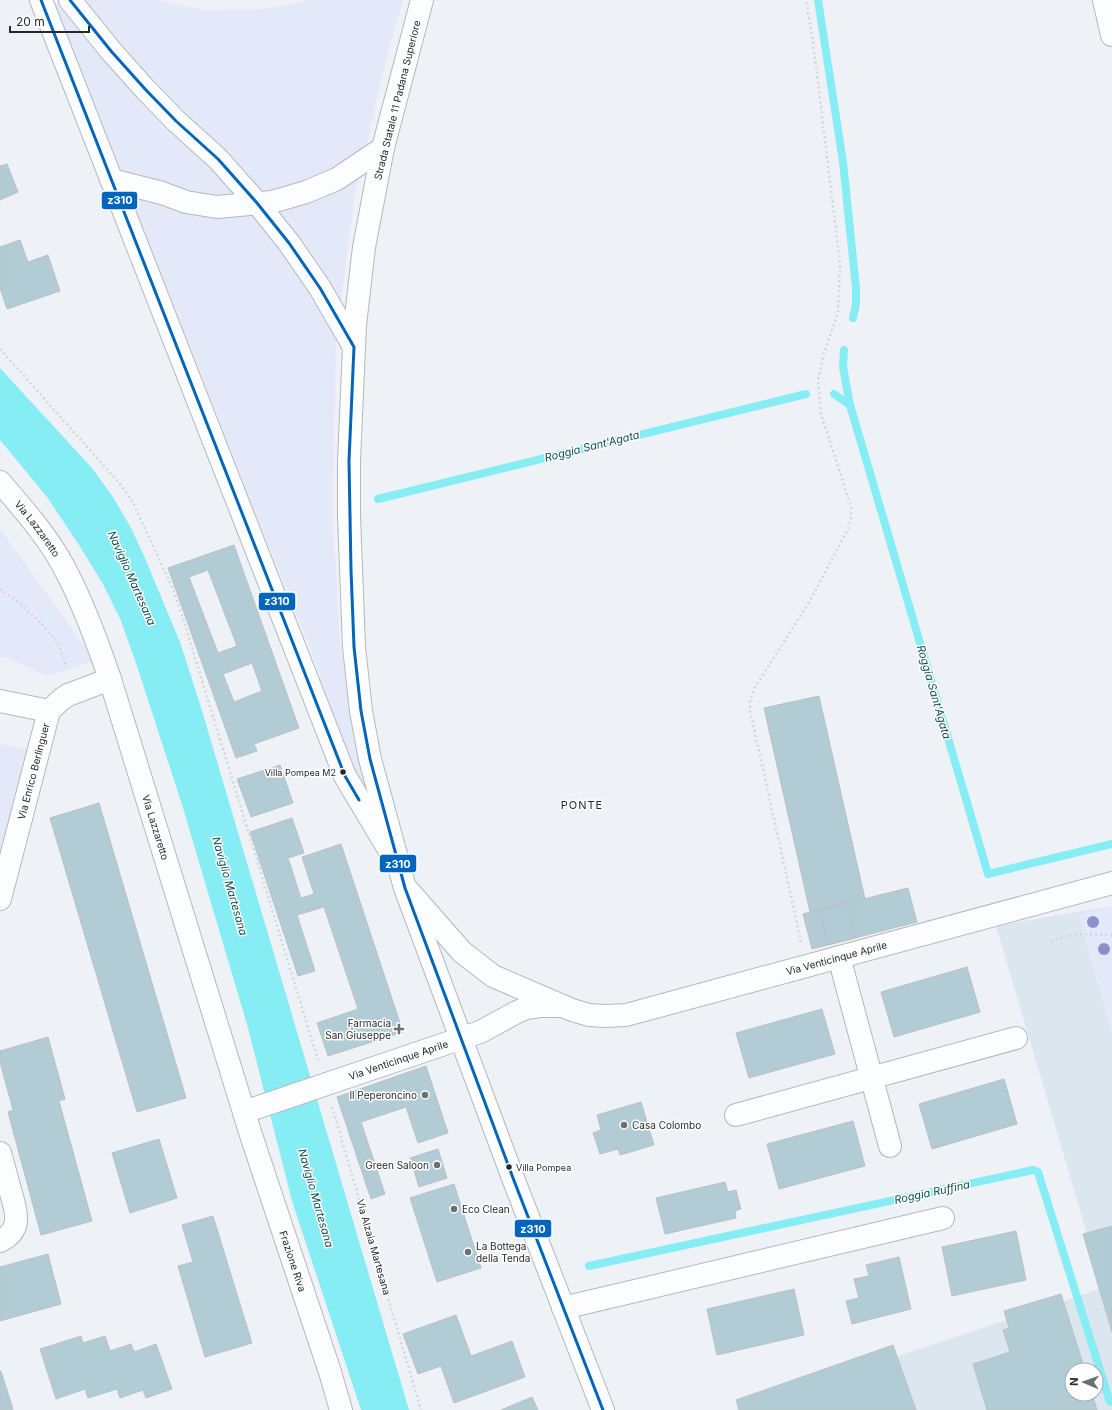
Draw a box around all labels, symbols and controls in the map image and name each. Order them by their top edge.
scale bar [10,8,89,34]
text: 20 m [16,14,45,29]
street label: Strada Statale 11 Padana Superiore [371,19,423,181]
line badge: z310 [101,191,138,210]
text: z310 [107,193,133,207]
water label: Roggia Sant'Agata [543,427,641,465]
street label: Via Lazzaretto [13,498,63,559]
water label: Naviglio Martesana [105,528,159,628]
line badge: z310 [258,592,296,611]
text: z310 [264,594,290,608]
water label: Roggia Sant'Agata [914,643,954,741]
street label: Via Enrico Berlinguer [15,721,52,821]
place label: Villa Pompea M2 [265,767,336,778]
marker: Villa Pompea M2 [338,767,348,777]
street label: Via Lazzaretto [140,793,172,861]
district label: PONTE [561,798,603,812]
water label: Naviglio Martesana [209,835,251,937]
line badge: z310 [379,854,417,873]
text: z310 [385,857,411,871]
street label: Via Venticinque Aprile [785,938,888,977]
place label: Farmacia San Giuseppe [325,1017,391,1041]
marker: Farmacia San Giuseppe [394,1024,404,1034]
street label: Via Venticinque Aprile [347,1037,450,1082]
place label: Il Peperoncino [349,1089,417,1101]
marker: Il Peperoncino [420,1090,430,1100]
place label: Casa Colombo [632,1119,701,1131]
marker: Casa Colombo [619,1120,629,1130]
water label: Naviglio Martesana [295,1147,337,1249]
place label: Green Saloon [365,1159,429,1171]
marker: Green Saloon [432,1160,442,1170]
marker: Villa Pompea [504,1162,514,1172]
place label: Villa Pompea [516,1162,571,1173]
water label: Roggia Ruffina [893,1177,971,1207]
street label: Via Alzaia Martesana [355,1198,393,1296]
place label: Eco Clean [462,1203,510,1215]
marker: Eco Clean [449,1204,459,1214]
line badge: z310 [514,1219,552,1238]
text: z310 [520,1222,546,1236]
street label: Frazione Riva [277,1229,309,1293]
place label: La Bottega della Tenda [476,1240,530,1264]
marker: La Bottega della Tenda [463,1247,473,1257]
north arrow [1064,1362,1104,1402]
text: N [1067,1377,1081,1386]

